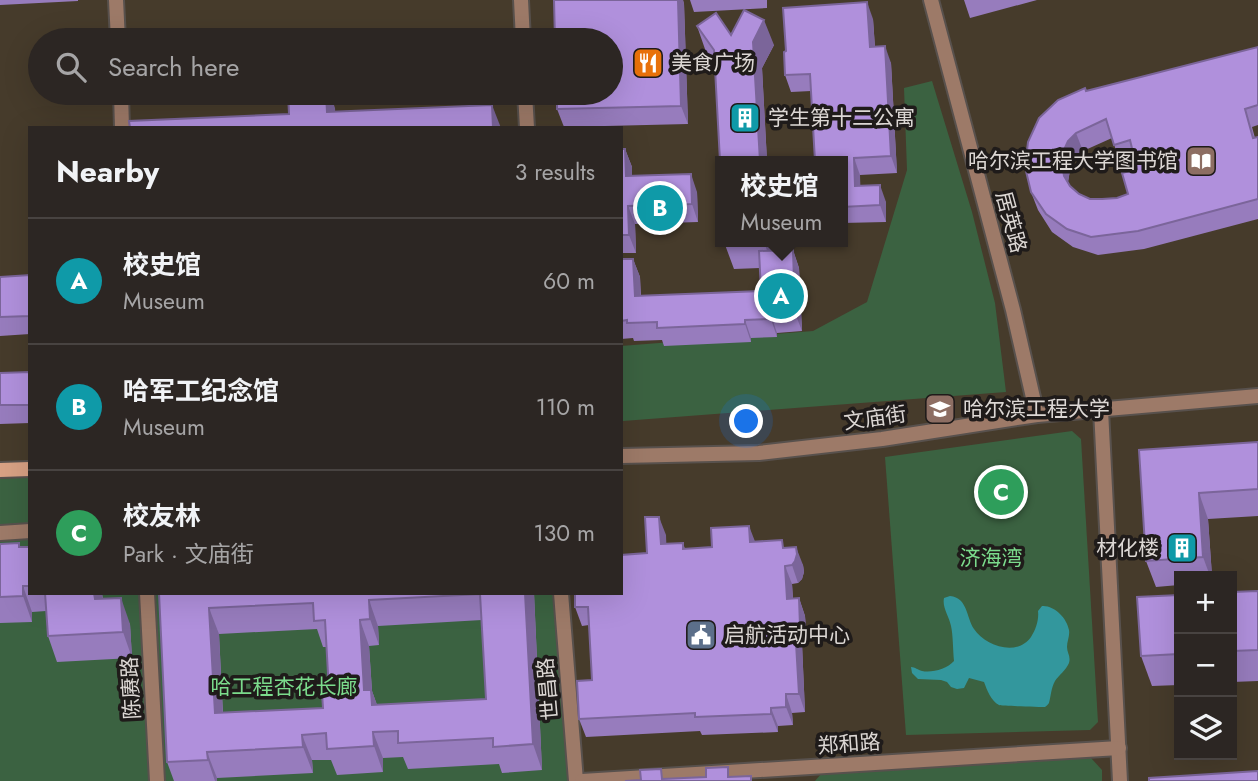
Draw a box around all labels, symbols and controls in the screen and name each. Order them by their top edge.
search box [28,28,623,105]
restaurant icon: 美食广场 [631,46,665,80]
icon: search [52,48,90,86]
text: Search here [108,48,240,86]
place label: 美食广场 [671,48,755,78]
building icon: 学生第十二公寓 [728,101,762,135]
place label: 学生第十二公寓 [768,103,915,133]
library icon: 哈尔滨工程大学图书馆 [1184,144,1218,178]
place label: 哈尔滨工程大学图书馆 [968,146,1178,176]
text: Nearby [56,150,159,193]
text: 3 results [515,155,595,189]
popup [715,156,848,247]
text: 校史馆 [741,167,819,205]
pin: B [637,182,683,234]
street label: 居英路 [988,188,1034,256]
text: Museum [741,205,822,239]
text: 校史馆 [123,246,201,284]
text: A [71,264,87,298]
text: 60 m [543,264,595,298]
pin: A [758,270,804,322]
text: Museum [123,284,205,318]
text: 哈军工纪念馆 [123,372,279,410]
text: B [71,390,87,424]
text: 110 m [536,390,595,424]
school or university icon: 哈尔滨工程大学 [923,392,957,426]
place label: 哈尔滨工程大学 [963,394,1110,424]
street label: 文庙街 [842,399,908,437]
your location [729,404,763,438]
text: Museum [123,410,205,444]
pin: C [978,466,1024,518]
text: 校友林 [123,497,201,535]
text: C [71,516,87,550]
text: 130 m [533,516,595,550]
building icon: 材化楼 [1165,531,1199,565]
place label: 材化楼 [1096,533,1159,563]
text: Park · 文庙街 [123,537,254,571]
park label: 济海湾 [960,543,1023,573]
map controls [1174,571,1237,760]
button: + [1174,571,1237,634]
public building icon: 启航活动中心 [684,618,718,652]
place label: 启航活动中心 [724,620,850,650]
button: − [1174,634,1237,697]
street label: 陈赓路 [114,656,148,720]
street label: 世昌路 [530,656,566,722]
park label: 哈工程杏花长廊 [211,672,358,702]
button: layers [1174,697,1237,760]
street label: 郑和路 [817,727,881,761]

